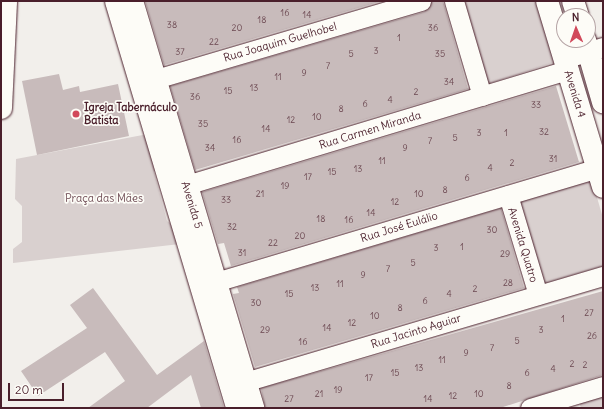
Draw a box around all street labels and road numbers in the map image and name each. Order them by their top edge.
street label: Rua Joaquim Guelhobel [222,20,338,64]
street label: Avenida 4 [562,69,588,119]
street label: Rua Carmen Miranda [317,108,423,152]
street label: Avenida 5 [179,180,205,230]
street label: Avenida Quatro [505,206,541,284]
street label: Rua José Eulálio [359,209,439,245]
street label: Rua Jacinto Aguiar [369,311,463,351]

